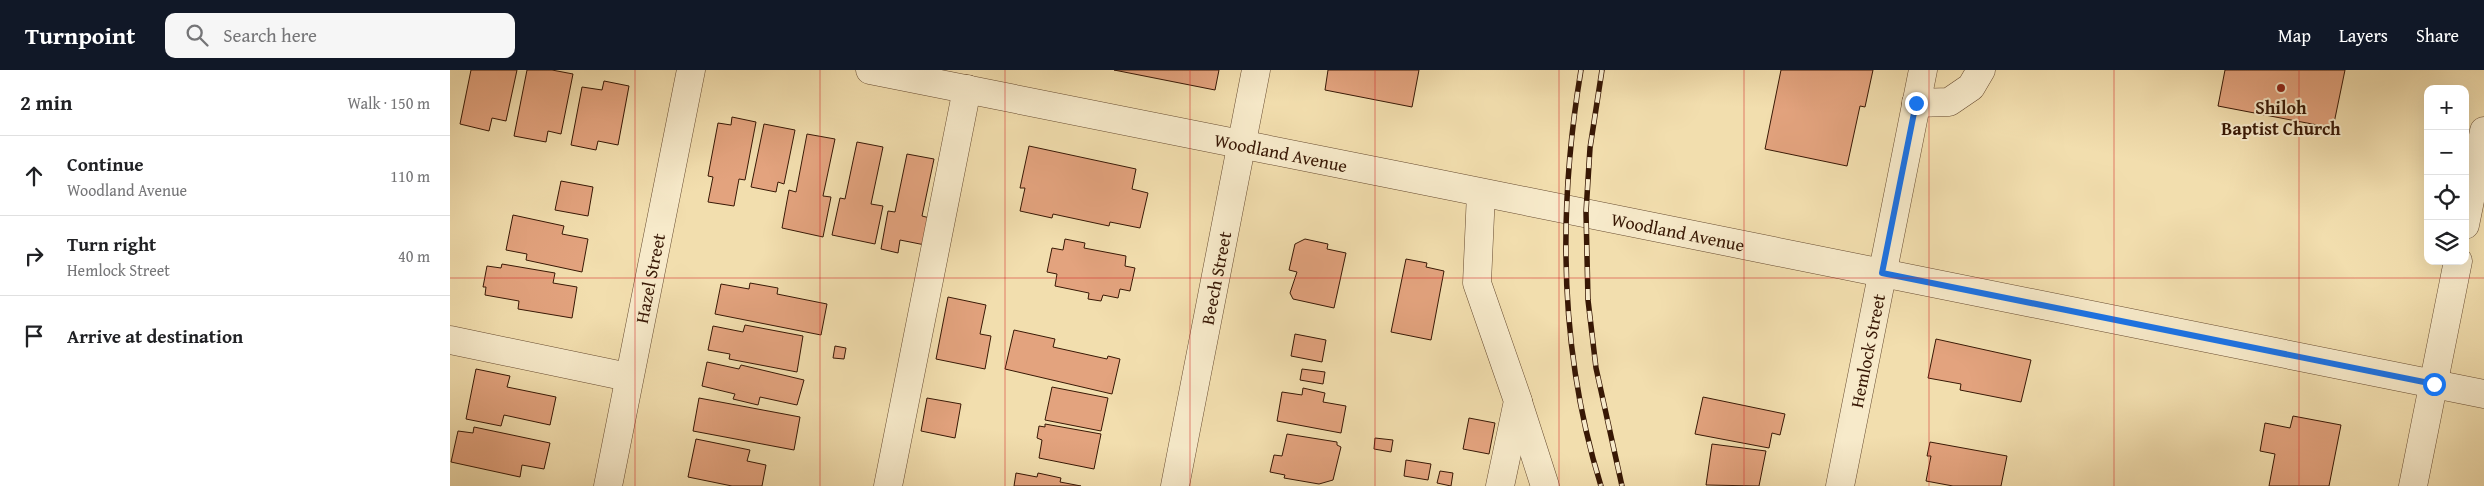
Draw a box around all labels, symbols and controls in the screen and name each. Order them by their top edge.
search box [165,13,515,58]
text: Turnpoint [25,18,135,53]
icon: search [183,21,211,49]
text: Search here [223,21,317,49]
text: Map [2278,22,2311,49]
text: Layers [2339,22,2388,49]
text: Share [2416,22,2459,49]
marker: Shiloh Baptist Church [2275,82,2287,94]
map controls [2424,85,2469,265]
button: + [2424,85,2469,130]
text: 2 min [20,87,72,118]
text: Walk · 150 m [347,91,430,115]
route end [1905,92,1928,115]
place label: Shiloh Baptist Church [2221,94,2341,142]
street label: Woodland Avenue [1212,126,1350,179]
button: − [2424,130,2469,175]
text: Continue [67,150,144,178]
icon: ahead [20,162,48,190]
text: 110 m [390,164,430,188]
button: locate [2424,175,2469,220]
text: Woodland Avenue [67,178,187,202]
street label: Woodland Avenue [1609,205,1747,258]
button: layers [2424,220,2469,265]
street label: Beech Street [1193,228,1238,327]
text: Turn right [67,230,156,258]
street label: Hazel Street [627,230,672,326]
icon: right [20,242,48,270]
text: 40 m [398,244,430,268]
text: Hemlock Street [67,258,170,282]
street label: Hemlock Street [1842,291,1892,410]
icon: arrive [20,322,48,350]
text: Arrive at destination [67,322,243,350]
route start [2423,373,2446,396]

